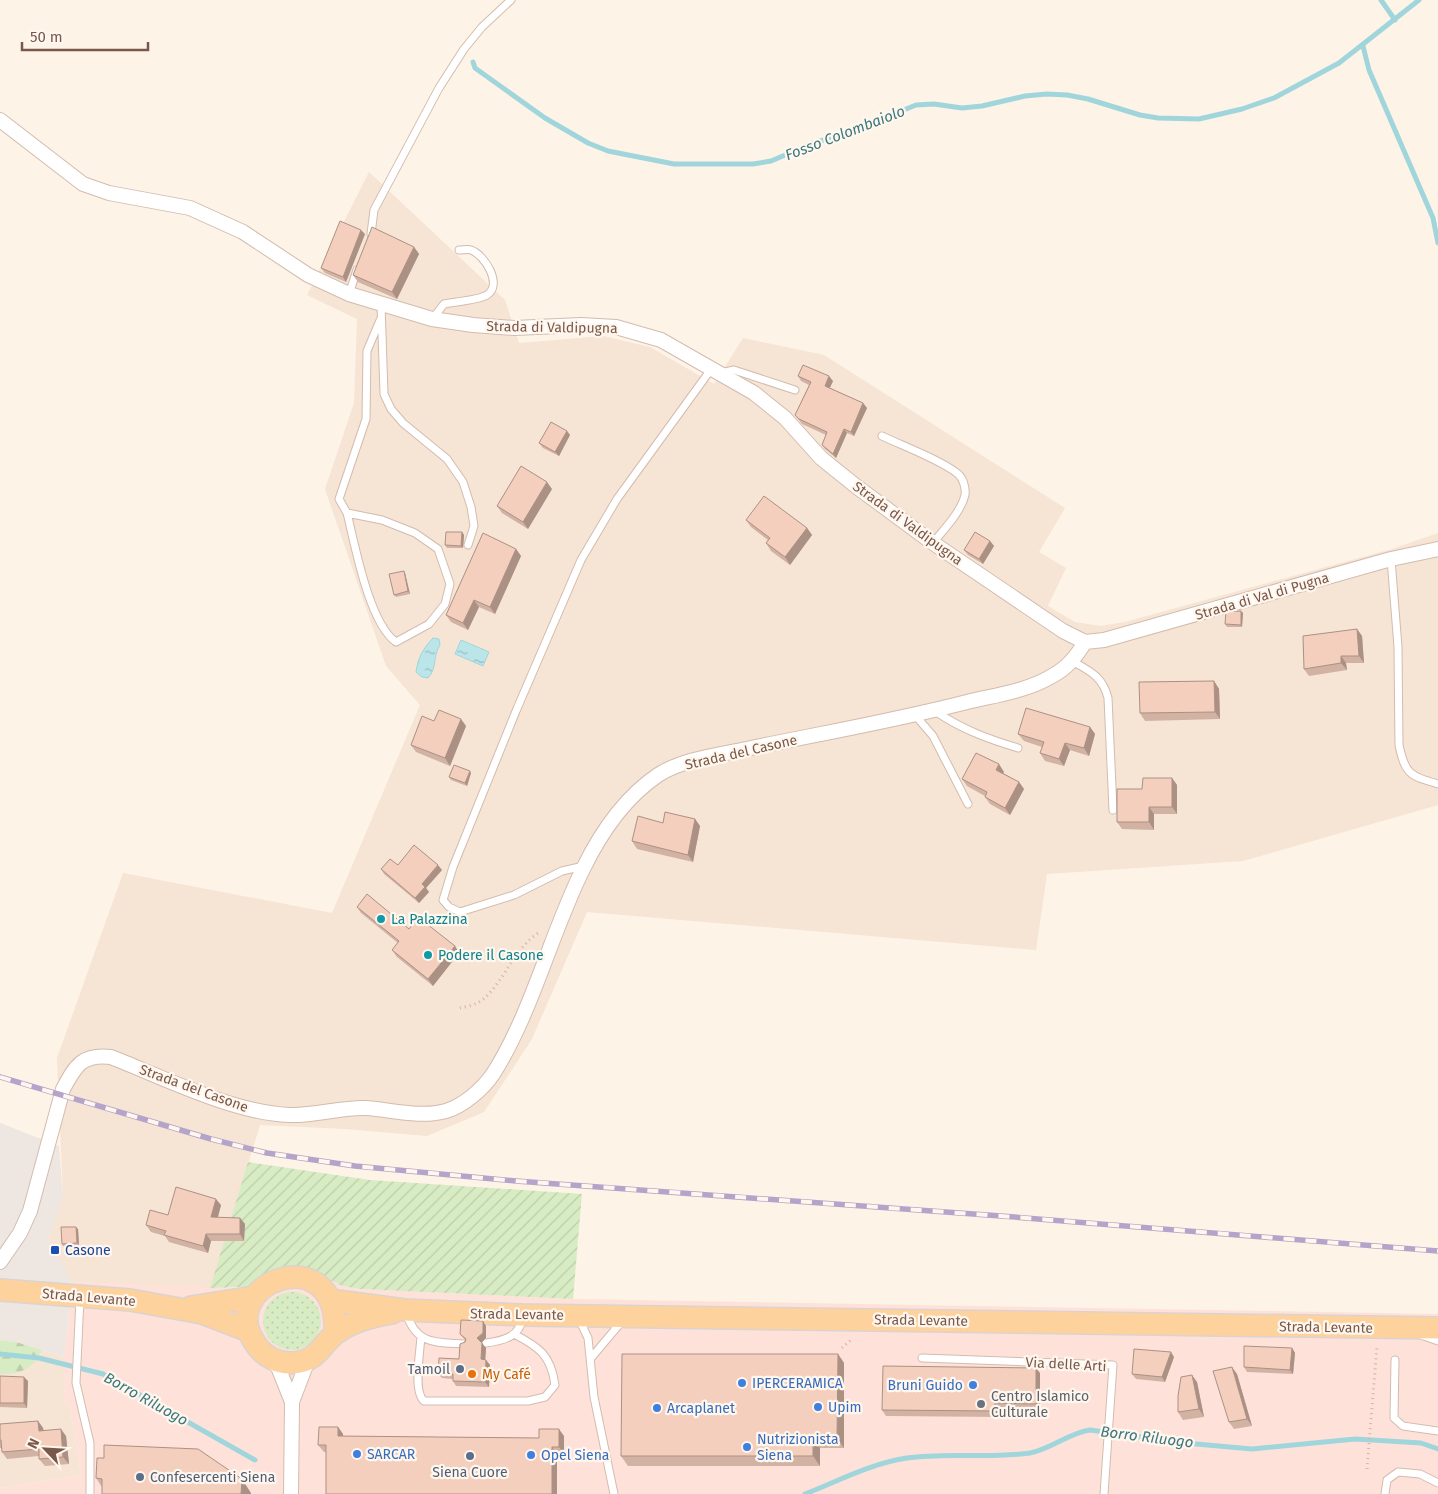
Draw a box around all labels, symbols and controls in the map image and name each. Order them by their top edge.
scale bar [22,20,149,52]
text: 50 m [30,28,63,46]
water label: Fosso Colombaiolo [782,102,908,164]
street label: Strada di Valdipugna [486,318,618,337]
street label: Strada di Valdipugna [849,478,966,569]
street label: Strada di Val di Pugna [1193,569,1331,624]
street label: Strada del Casone [683,731,799,774]
place label: La Palazzina [391,911,468,928]
marker: La Palazzina [375,913,387,925]
place label: Podere il Casone [438,947,544,964]
marker: Podere il Casone [422,949,434,961]
street label: Strada del Casone [137,1061,251,1116]
place label: Casone [65,1242,111,1259]
marker: Casone [49,1244,61,1256]
street label: Strada Levante [41,1285,137,1310]
street label: Strada Levante [470,1305,564,1324]
street label: Strada Levante [874,1311,968,1330]
street label: Strada Levante [1279,1318,1373,1337]
street label: Via delle Arti [1025,1354,1107,1375]
place label: Tamoil [408,1361,450,1378]
marker: Tamoil [454,1363,466,1375]
place label: My Café [482,1366,531,1383]
water label: Borro Riluogo [101,1368,191,1430]
marker: My Café [466,1368,478,1380]
place label: IPERCERAMICA [752,1375,843,1392]
marker: IPERCERAMICA [736,1377,748,1389]
place label: Bruni Guido [888,1377,963,1394]
marker: Bruni Guido [967,1379,979,1391]
place label: Centro Islamico Culturale [991,1388,1089,1421]
marker: Centro Islamico Culturale [975,1398,987,1410]
place label: Upim [828,1399,862,1416]
place label: Arcaplanet [667,1400,736,1417]
marker: Upim [812,1401,824,1413]
marker: Arcaplanet [651,1402,663,1414]
water label: Borro Riluogo [1100,1422,1194,1452]
north arrow [20,1424,70,1474]
place label: Nutrizionista Siena [757,1431,839,1464]
text: N [24,1436,43,1452]
marker: Nutrizionista Siena [741,1441,753,1453]
place label: SARCAR [367,1446,416,1463]
place label: Opel Siena [541,1447,609,1464]
marker: SARCAR [351,1448,363,1460]
marker: Opel Siena [525,1449,537,1461]
marker: Siena Cuore [464,1450,476,1462]
place label: Siena Cuore [432,1464,508,1481]
place label: Confesercenti Siena [150,1469,275,1486]
marker: Confesercenti Siena [134,1471,146,1483]

